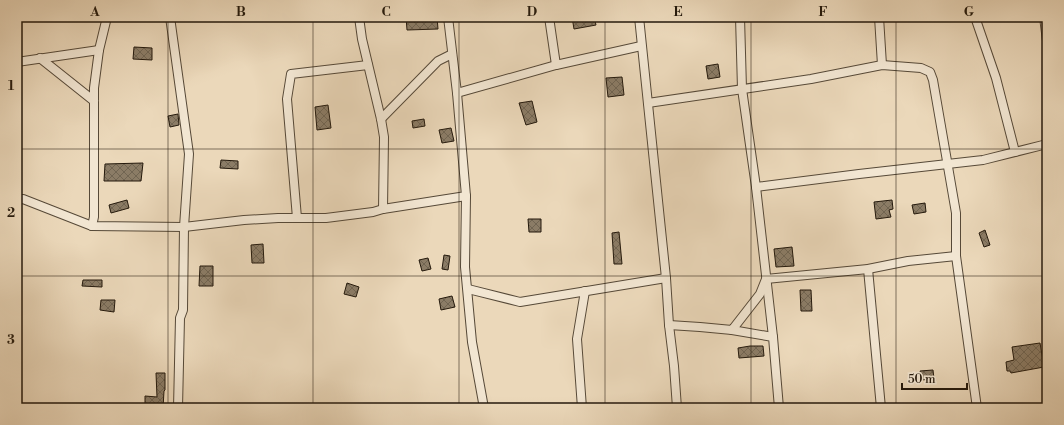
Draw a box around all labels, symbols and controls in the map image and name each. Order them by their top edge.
text: A [89,4,100,20]
text: B [236,4,246,20]
text: C [381,4,391,20]
text: D [527,4,537,20]
text: E [673,4,683,20]
text: F [818,4,828,20]
text: G [964,4,975,20]
text: 1 [8,78,15,94]
text: 2 [7,205,15,221]
text: 3 [7,332,15,348]
scale bar [902,365,967,391]
text: 50 m [908,372,936,387]

